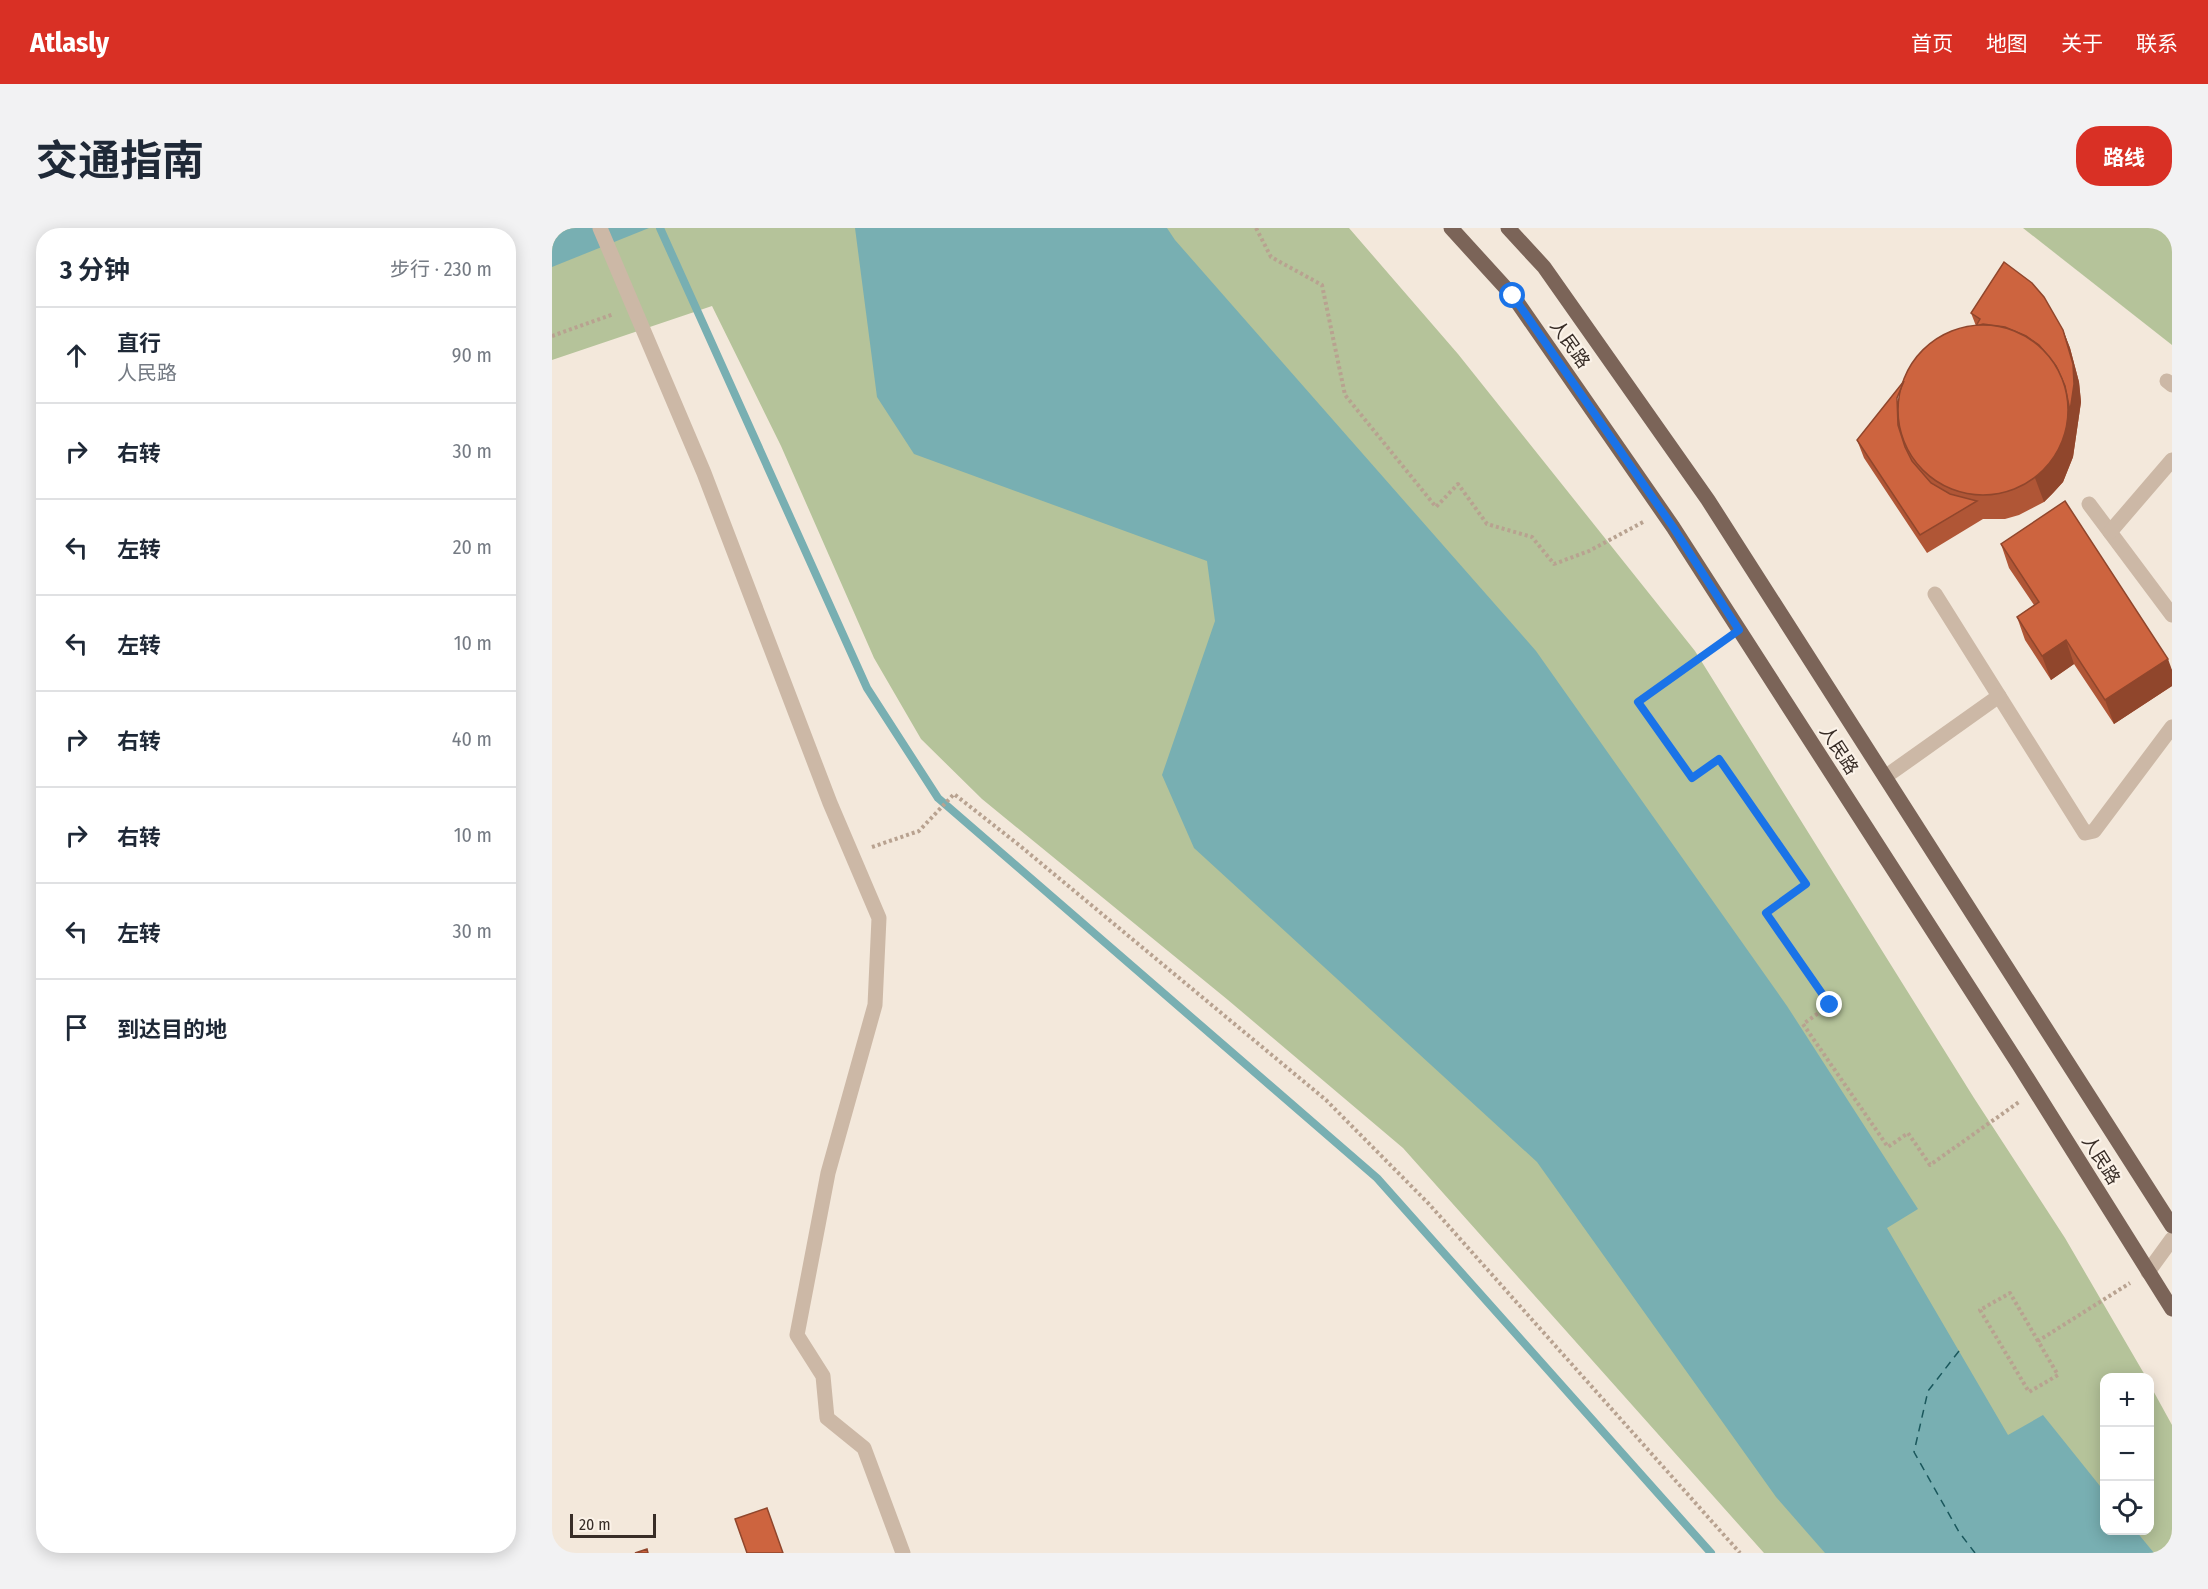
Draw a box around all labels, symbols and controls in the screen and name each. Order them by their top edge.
text: Atlasly [30,26,109,59]
text: 首页 [1911,31,1953,57]
text: 地图 [1986,31,2028,57]
text: 关于 [2061,31,2103,57]
text: 联系 [2136,31,2178,57]
button: 路线 [2076,126,2172,186]
text: 交通指南 [36,136,204,186]
text: 3 分钟 [60,255,130,286]
text: 步行 · 230 m [390,257,492,281]
route start [1499,282,1525,308]
street label: 人民路 [1546,316,1594,372]
text: 直行 [117,330,161,357]
icon: ahead [60,339,93,372]
text: 90 m [452,343,492,367]
text: 人民路 [117,361,177,385]
icon: right [60,435,93,468]
text: 30 m [452,439,492,463]
text: 右转 [117,440,161,467]
icon: left [60,531,93,564]
text: 20 m [453,535,492,559]
text: 左转 [117,536,161,563]
icon: left [60,627,93,660]
text: 10 m [454,631,492,655]
text: 左转 [117,632,161,659]
street label: 人民路 [1815,721,1863,779]
icon: right [60,723,93,756]
text: 40 m [452,727,492,751]
text: 右转 [117,728,161,755]
icon: right [60,819,93,852]
text: 10 m [454,823,492,847]
text: 右转 [117,824,161,851]
icon: left [60,915,93,948]
text: 30 m [452,919,492,943]
text: 左转 [117,920,161,947]
route end [1816,991,1842,1017]
icon: arrive [60,1011,93,1044]
text: 到达目的地 [117,1016,227,1043]
street label: 人民路 [2077,1131,2125,1189]
map controls [2100,1373,2154,1535]
button: + [2100,1373,2154,1427]
button: − [2100,1427,2154,1481]
button: locate [2100,1481,2154,1535]
scale bar [570,1511,656,1538]
text: 20 m [579,1515,610,1534]

